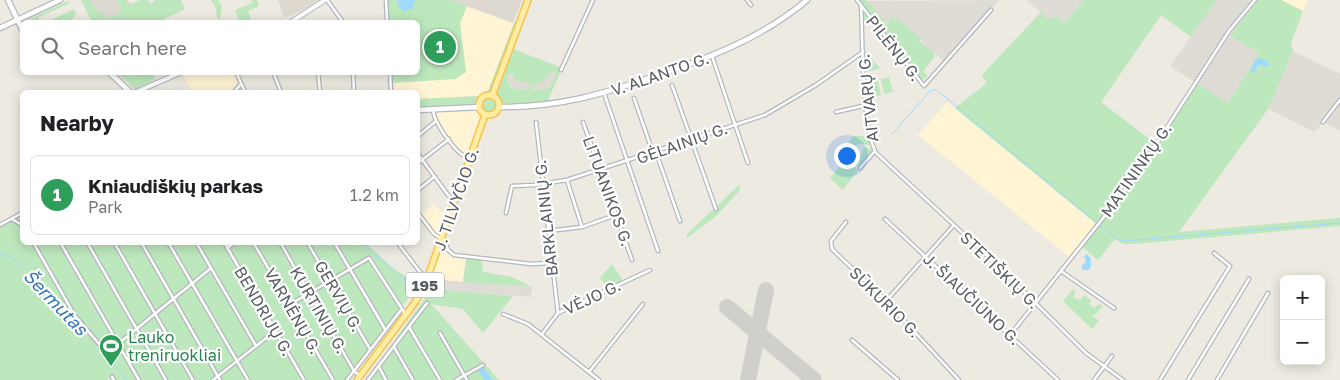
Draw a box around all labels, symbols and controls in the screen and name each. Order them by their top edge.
street label: PILĖNŲ G. [862,11,926,85]
search box [20,20,420,75]
pin: 1 [424,28,456,66]
icon: search [38,34,66,62]
text: Search here [78,36,187,59]
street label: V. ALANTO G. [608,48,712,100]
street label: AITVARŲ G. [853,53,883,143]
text: Nearby [40,110,114,136]
street label: GĖLAINIŲ G. [634,118,730,168]
street label: MATININKŲ G. [1096,119,1176,221]
street label: LITUANIKOS G. [579,133,637,249]
your location [834,143,860,169]
street label: J. TILVYČIO G. [429,145,483,253]
street label: BARKLAINIŲ G. [530,159,562,277]
text: Kniaudiškių parkas [88,174,263,197]
text: 1 [53,185,61,205]
text: 1.2 km [350,185,399,205]
text: Park [88,197,123,217]
street label: STETIŠKIŲ G. [956,227,1044,313]
street label: J. ŠIAUČIŪNO G. [919,249,1025,349]
street label: GERVIŲ G. [311,257,367,335]
street label: SŪKURIO G. [845,262,925,342]
street label: BENDRIJŲ G. [230,263,298,359]
street label: KURTINIŲ G. [286,263,352,357]
street label: VARNĖNŲ G. [260,264,326,358]
water label: Šermutas [19,265,94,340]
road number: 195 [406,272,444,298]
street label: VĖJO G. [560,275,624,319]
map controls [1280,275,1325,365]
button: + [1280,275,1325,320]
button: − [1280,320,1325,365]
place label: Lauko treniruokliai [128,327,221,365]
sports icon: Lauko treniruokliai [98,333,124,367]

